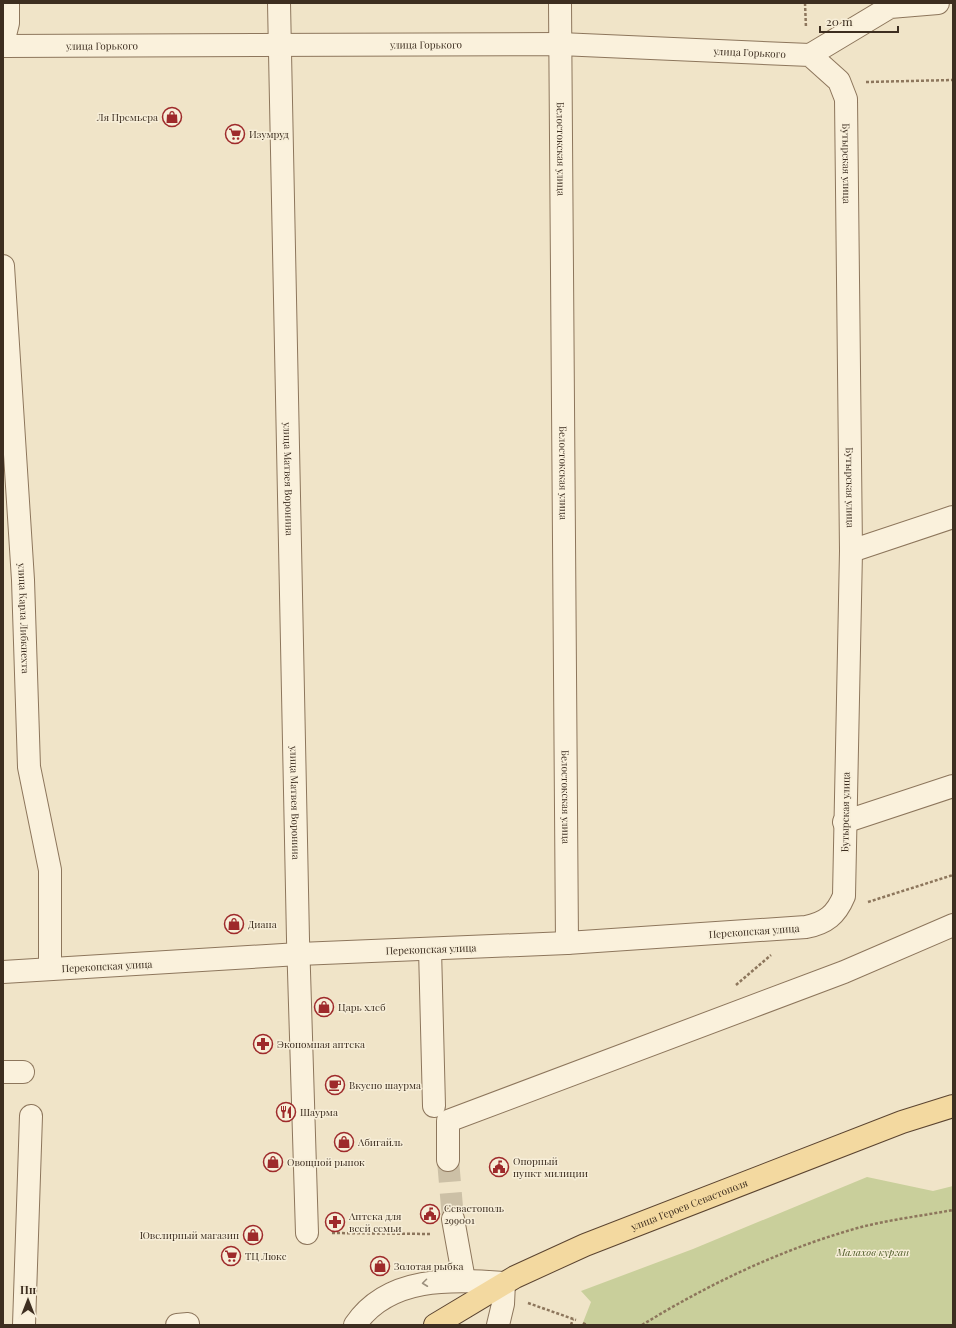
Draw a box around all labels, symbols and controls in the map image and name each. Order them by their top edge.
scale bar [820,8,898,34]
text: 20 m [826,13,853,29]
street label: улица Горького [389,37,463,52]
street label: улица Горького [65,39,139,53]
street label: улица Горького [712,44,787,61]
street label: Белостокская улица [554,102,568,196]
shop icon: Ля Премьера [161,106,183,128]
place label: Ля Премьера [96,110,158,124]
supermarket icon: Изумруд [224,123,246,145]
street label: Бутырская улица [839,123,854,204]
place label: Изумруд [249,127,290,141]
street label: улица Матвея Воронина [280,421,297,536]
street label: Белостокская улица [556,426,571,520]
street label: Бутырская улица [843,447,858,528]
street label: улица Карла Либкнехта [15,562,33,674]
street label: улица Матвея Воронина [287,745,303,860]
street label: Белостокская улица [559,750,573,844]
street label: Бутырская улица [837,772,853,852]
shop icon: Диана [223,913,245,935]
place label: Диана [248,917,277,931]
street label: Перекопская улица [708,921,800,941]
street label: Перекопская улица [385,940,477,958]
street label: Перекопская улица [61,957,153,975]
shop icon: Царь хлеб [313,996,335,1018]
place label: Царь хлеб [338,1000,386,1014]
pharmacy icon: Экономная аптека [252,1033,274,1055]
place label: Экономная аптека [277,1037,365,1051]
cafe icon: Вкусно шаурма [324,1074,346,1096]
place label: Вкусно шаурма [349,1078,421,1092]
restaurant icon: Шаурма [275,1101,297,1123]
place label: Шаурма [300,1105,338,1119]
shop icon: Абигайль [333,1131,355,1153]
place label: Абигайль [357,1135,403,1149]
shop icon: Овощной рынок [262,1151,284,1173]
place label: Опорный пункт милиции [513,1154,588,1180]
place label: Овощной рынок [287,1155,365,1169]
public building icon: Опорный пункт милиции [488,1156,510,1178]
street label: улица Героев Севастополя [628,1175,750,1234]
place label: Севастополь 299001 [444,1201,504,1227]
public building icon: Севастополь 299001 [419,1203,441,1225]
place label: Аптека для всей семьи [348,1209,402,1235]
pharmacy icon: Аптека для всей семьи [324,1211,346,1233]
shop icon: Ювелирный магазин [242,1224,264,1246]
place label: Ювелирный магазин [140,1228,239,1242]
supermarket icon: ТЦ Люкс [220,1245,242,1267]
park label: Малахов курган [836,1245,909,1259]
place label: ТЦ Люкс [245,1249,287,1263]
shop icon: Золотая рыбка [369,1255,391,1277]
place label: Золотая рыбка [394,1259,463,1273]
one-way arrow [422,1278,428,1287]
north arrow [8,1280,48,1320]
text: Пн [20,1282,36,1297]

